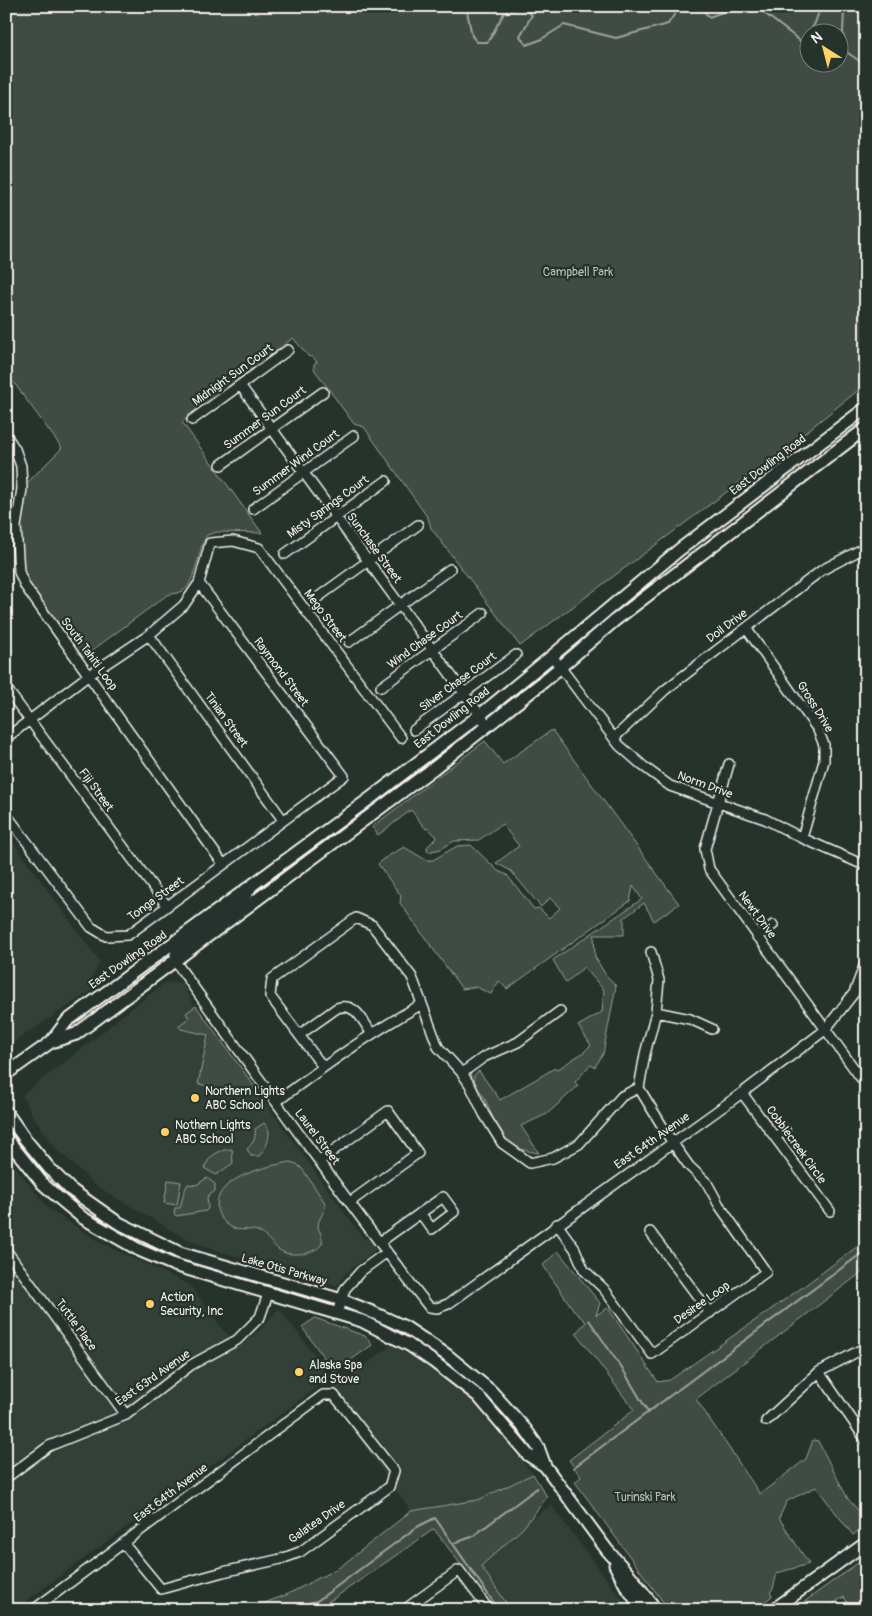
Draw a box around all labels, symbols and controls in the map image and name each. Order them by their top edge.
north arrow [800,22,850,72]
text: N [808,28,825,48]
park label: Campbell Park [543,265,613,280]
street label: Midnight Sun Court [190,341,276,409]
street label: Summer Sun Court [221,383,309,453]
street label: Summer Wind Court [250,426,342,499]
street label: East Dowling Road [727,431,809,499]
street label: Misty Springs Court [284,472,372,542]
street label: Sunchase Street [343,510,405,586]
street label: Mego Street [300,587,350,645]
street label: Doil Drive [704,606,750,646]
street label: Wind Chase Court [385,608,466,672]
street label: South Tahiti Loop [57,614,121,694]
street label: Raymond Street [250,635,312,710]
street label: Silver Chase Court [416,649,500,715]
street label: Gross Drive [793,679,837,735]
street label: East Dowling Road [411,684,493,752]
street label: Tinian Street [201,689,251,751]
street label: Fiji Street [75,766,117,815]
street label: Norm Drive [675,768,735,802]
street label: Tonga Street [125,873,187,924]
street label: Newt Drive [735,888,779,942]
street label: East Dowling Road [86,927,170,992]
place label: Northern Lights ABC School [205,1084,285,1113]
marker: Northern Lights ABC School [189,1092,201,1104]
street label: Cobblecreek Circle [763,1103,829,1187]
street label: Laurel Street [291,1106,343,1168]
street label: East 64th Avenue [611,1109,693,1173]
place label: Nothern Lights ABC School [175,1118,251,1147]
marker: Nothern Lights ABC School [159,1126,171,1138]
street label: Lake Otis Parkway [240,1251,328,1289]
street label: Desiree Loop [671,1278,733,1328]
place label: Action Security, Inc [160,1290,223,1319]
street label: Tuttle Place [52,1296,100,1354]
marker: Action Security, Inc [144,1298,156,1310]
street label: East 63rd Avenue [113,1347,193,1409]
place label: Alaska Spa and Stove [309,1358,362,1387]
marker: Alaska Spa and Stove [293,1366,305,1378]
street label: East 64th Avenue [131,1460,211,1526]
park label: Turinski Park [614,1490,676,1505]
street label: Galatea Drive [286,1497,348,1547]

